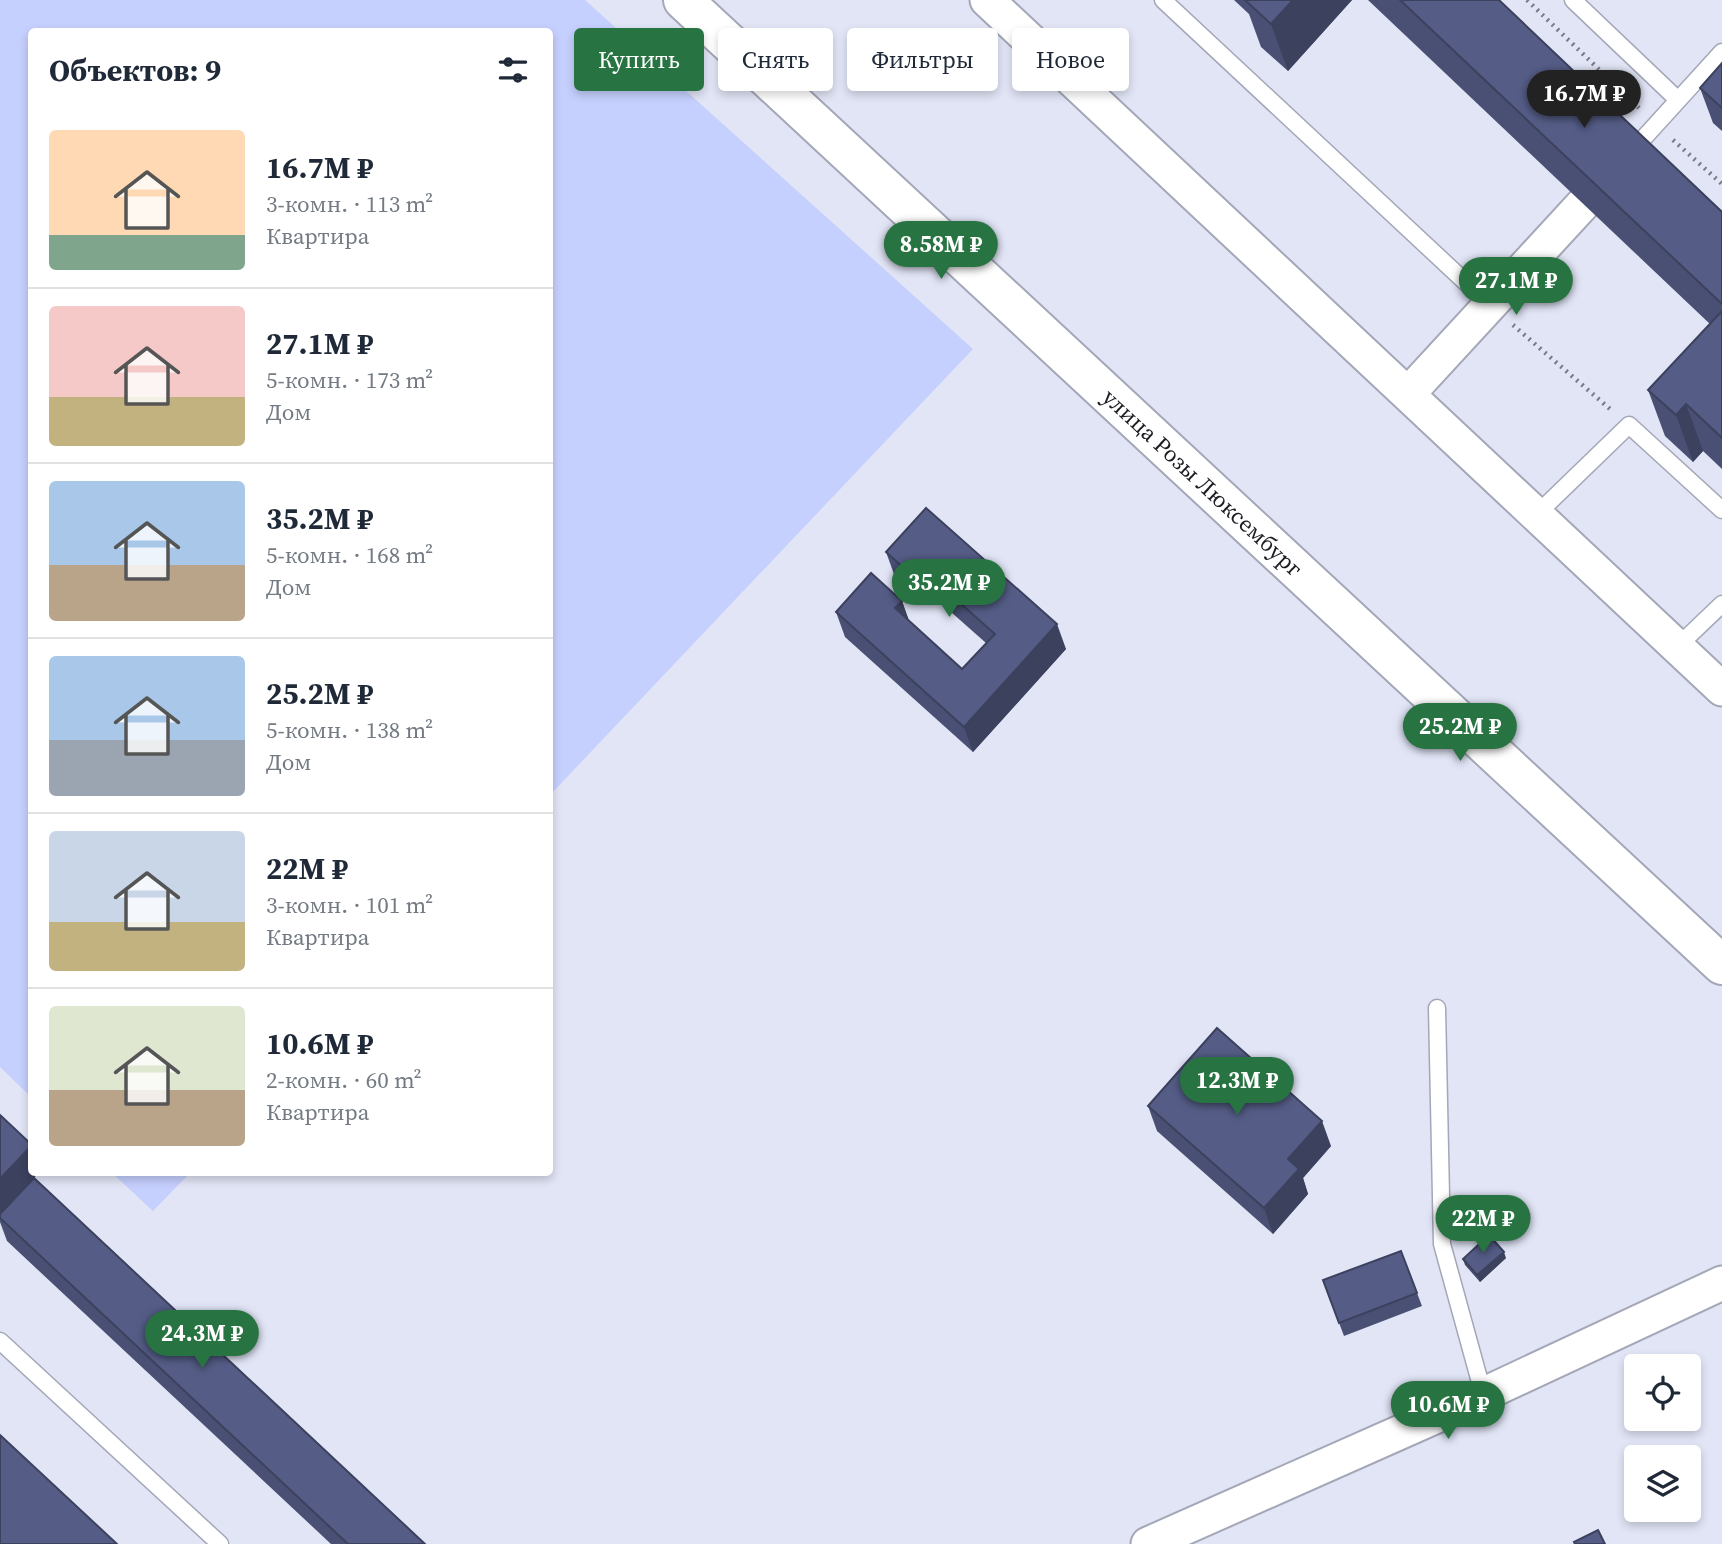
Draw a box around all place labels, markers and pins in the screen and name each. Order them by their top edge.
pin: 16.7M ₽ [1519,71,1649,130]
pin: 8.58M ₽ [876,222,1006,281]
pin: 27.1M ₽ [1451,258,1581,317]
pin: 35.2M ₽ [884,560,1014,619]
pin: 25.2M ₽ [1395,704,1525,763]
pin: 12.3M ₽ [1172,1058,1302,1117]
pin: 22M ₽ [1434,1196,1532,1255]
pin: 24.3M ₽ [137,1310,267,1370]
pin: 10.6M ₽ [1383,1382,1513,1441]

